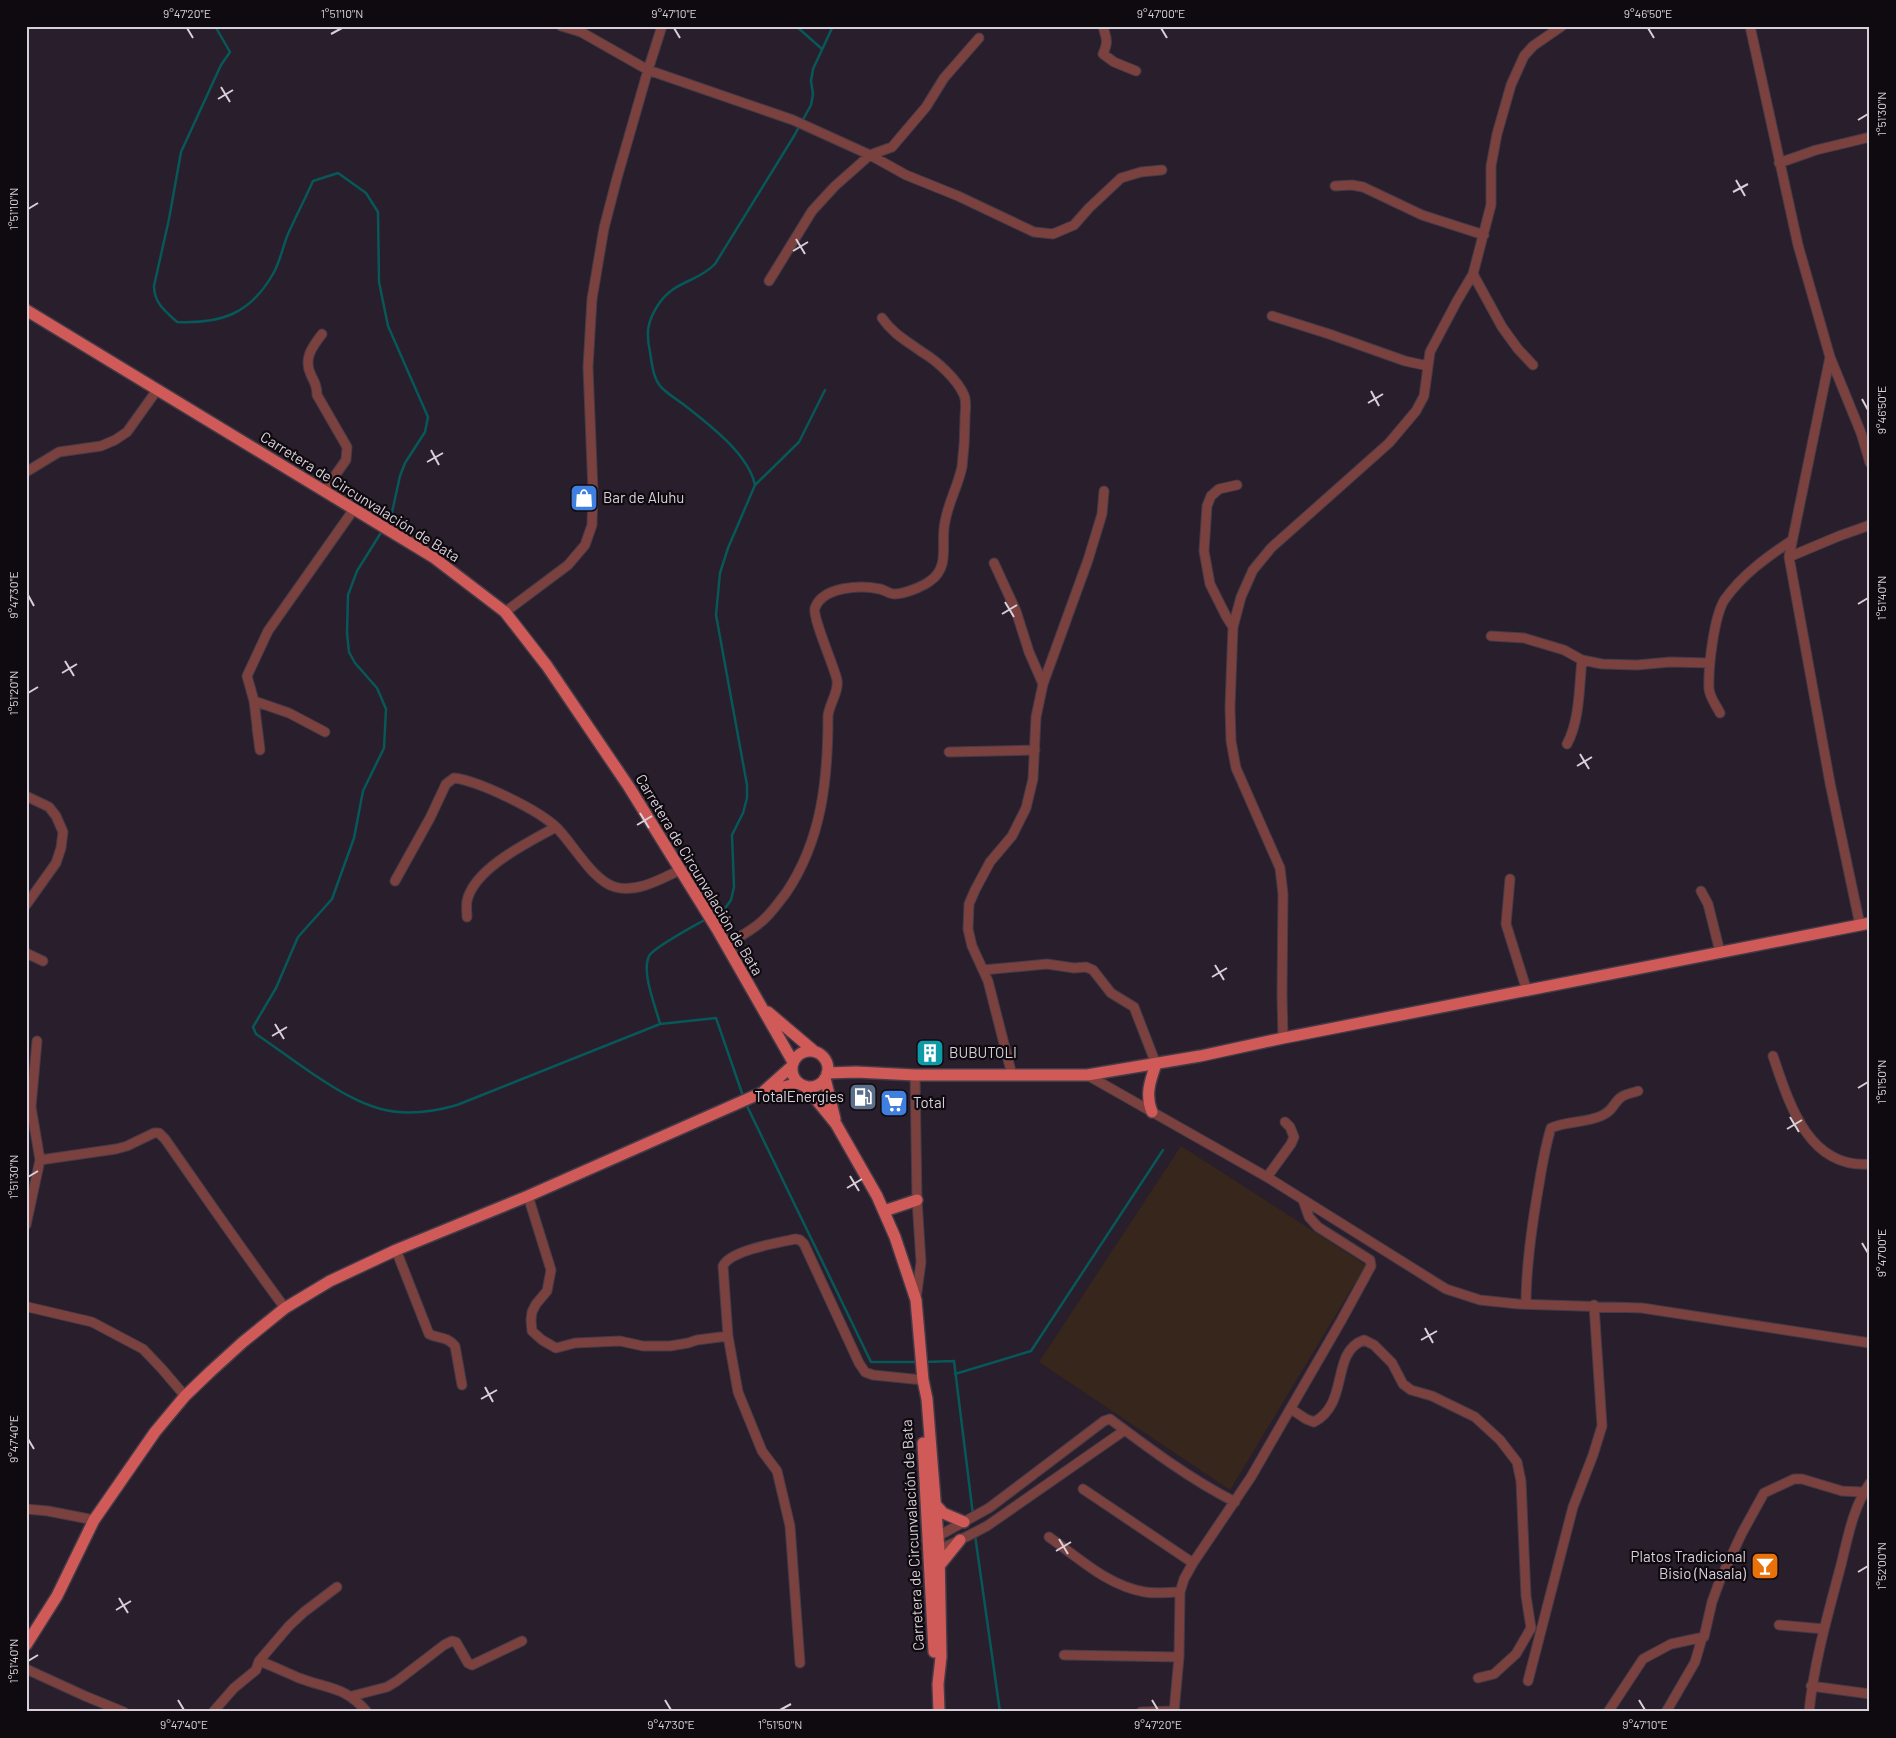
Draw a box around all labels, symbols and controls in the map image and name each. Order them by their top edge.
text: 9°47'20"E [163,6,211,20]
text: 1°51'10"N [321,6,363,20]
text: 9°47'10"E [651,6,697,20]
text: 9°47'00"E [1137,6,1185,20]
text: 9°46'50"E [1624,6,1672,20]
text: 1°51'30"N [1874,92,1888,136]
text: 1°51'10"N [6,188,20,230]
text: 9°46'50"E [1874,386,1888,434]
street label: Carretera de Circunvalación de Bata [257,427,464,565]
shop icon: Bar de Aluhu [569,483,599,513]
place label: Bar de Aluhu [603,488,684,506]
text: 9°47'30"E [6,571,20,619]
text: 1°51'40"N [1874,576,1888,620]
text: 1°51'20"N [6,671,20,715]
street label: Carretera de Circunvalación de Bata [632,771,767,978]
building icon: BUBUTOLI [915,1038,945,1068]
place label: BUBUTOLI [949,1043,1017,1061]
text: 1°51'50"N [1874,1060,1888,1104]
fuel station icon: TotalEnergies [848,1082,878,1112]
place label: TotalEnergies [755,1087,844,1105]
supermarket icon: Total [879,1088,909,1118]
place label: Total [913,1093,945,1111]
text: 1°51'30"N [6,1155,20,1199]
text: 9°47'00"E [1874,1229,1888,1277]
text: 9°47'40"E [6,1415,20,1463]
street label: Carretera de Circunvalación de Bata [897,1419,927,1651]
text: 1°52'00"N [1874,1542,1888,1590]
place label: Platos Tradicional Bisio (Nasala) [1631,1547,1746,1582]
bar icon: Platos Tradicional Bisio (Nasala) [1750,1551,1780,1581]
text: 1°51'40"N [6,1639,20,1683]
text: 9°47'40"E [160,1717,208,1731]
text: 9°47'30"E [647,1717,695,1731]
text: 1°51'50"N [758,1717,802,1731]
text: 9°47'20"E [1134,1717,1182,1731]
text: 9°47'10"E [1622,1717,1668,1731]

